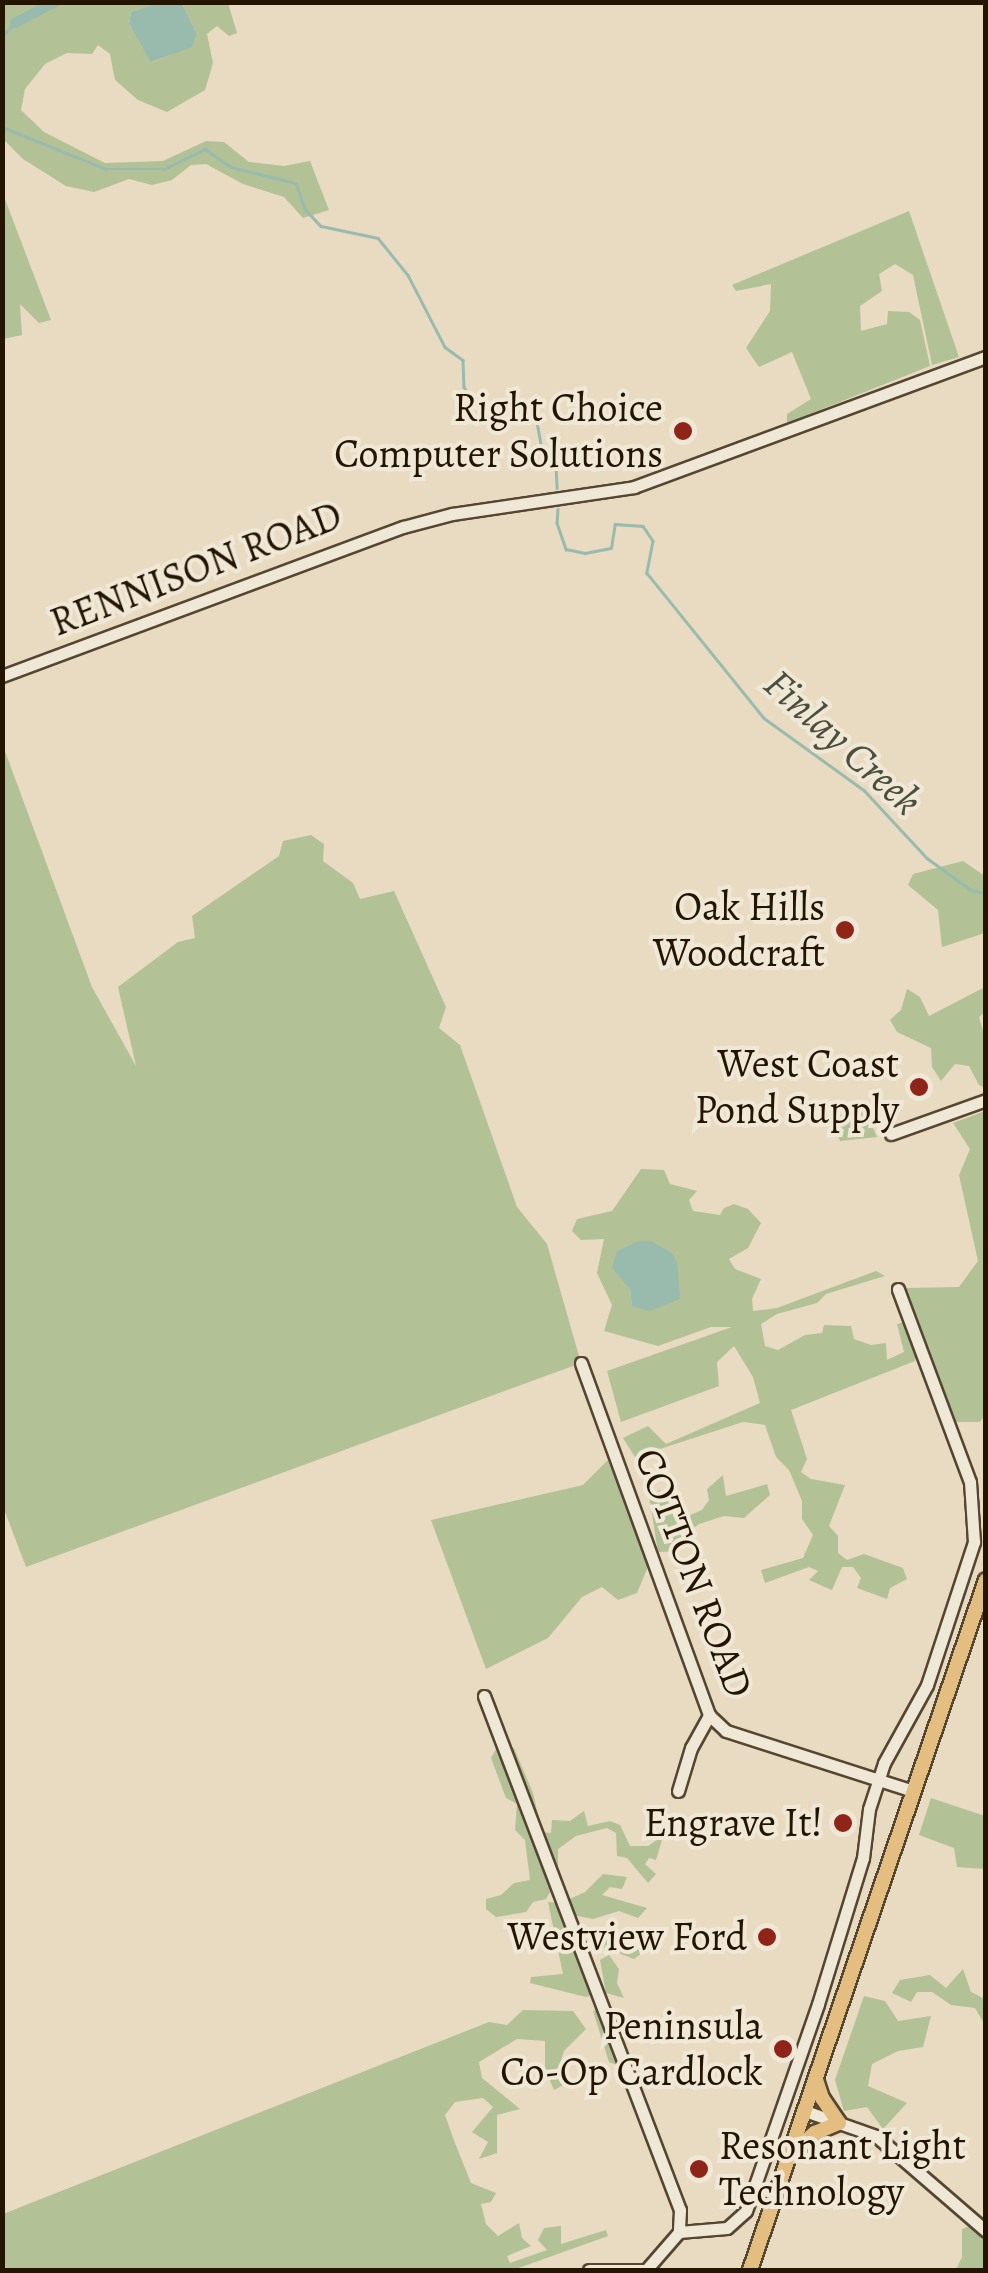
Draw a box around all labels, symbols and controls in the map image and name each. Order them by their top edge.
place label: Right Choice Computer Solutions [334,384,663,478]
marker: Right Choice Computer Solutions [672,420,694,442]
street label: RENNISON ROAD [43,491,349,647]
water label: Finlay Creek [754,658,932,826]
place label: Oak Hills Woodcraft [653,883,825,977]
marker: Oak Hills Woodcraft [834,919,856,941]
place label: West Coast Pond Supply [695,1040,899,1134]
marker: West Coast Pond Supply [908,1076,930,1098]
street label: COTTON ROAD [625,1442,763,1704]
place label: Engrave It! [644,1799,823,1847]
marker: Engrave It! [832,1812,854,1834]
place label: Westview Ford [507,1913,747,1961]
marker: Westview Ford [756,1926,778,1948]
place label: Peninsula Co-Op Cardlock [500,2002,763,2096]
marker: Peninsula Co-Op Cardlock [772,2038,794,2060]
place label: Resonant Light Technology [719,2122,966,2216]
marker: Resonant Light Technology [688,2158,710,2180]

